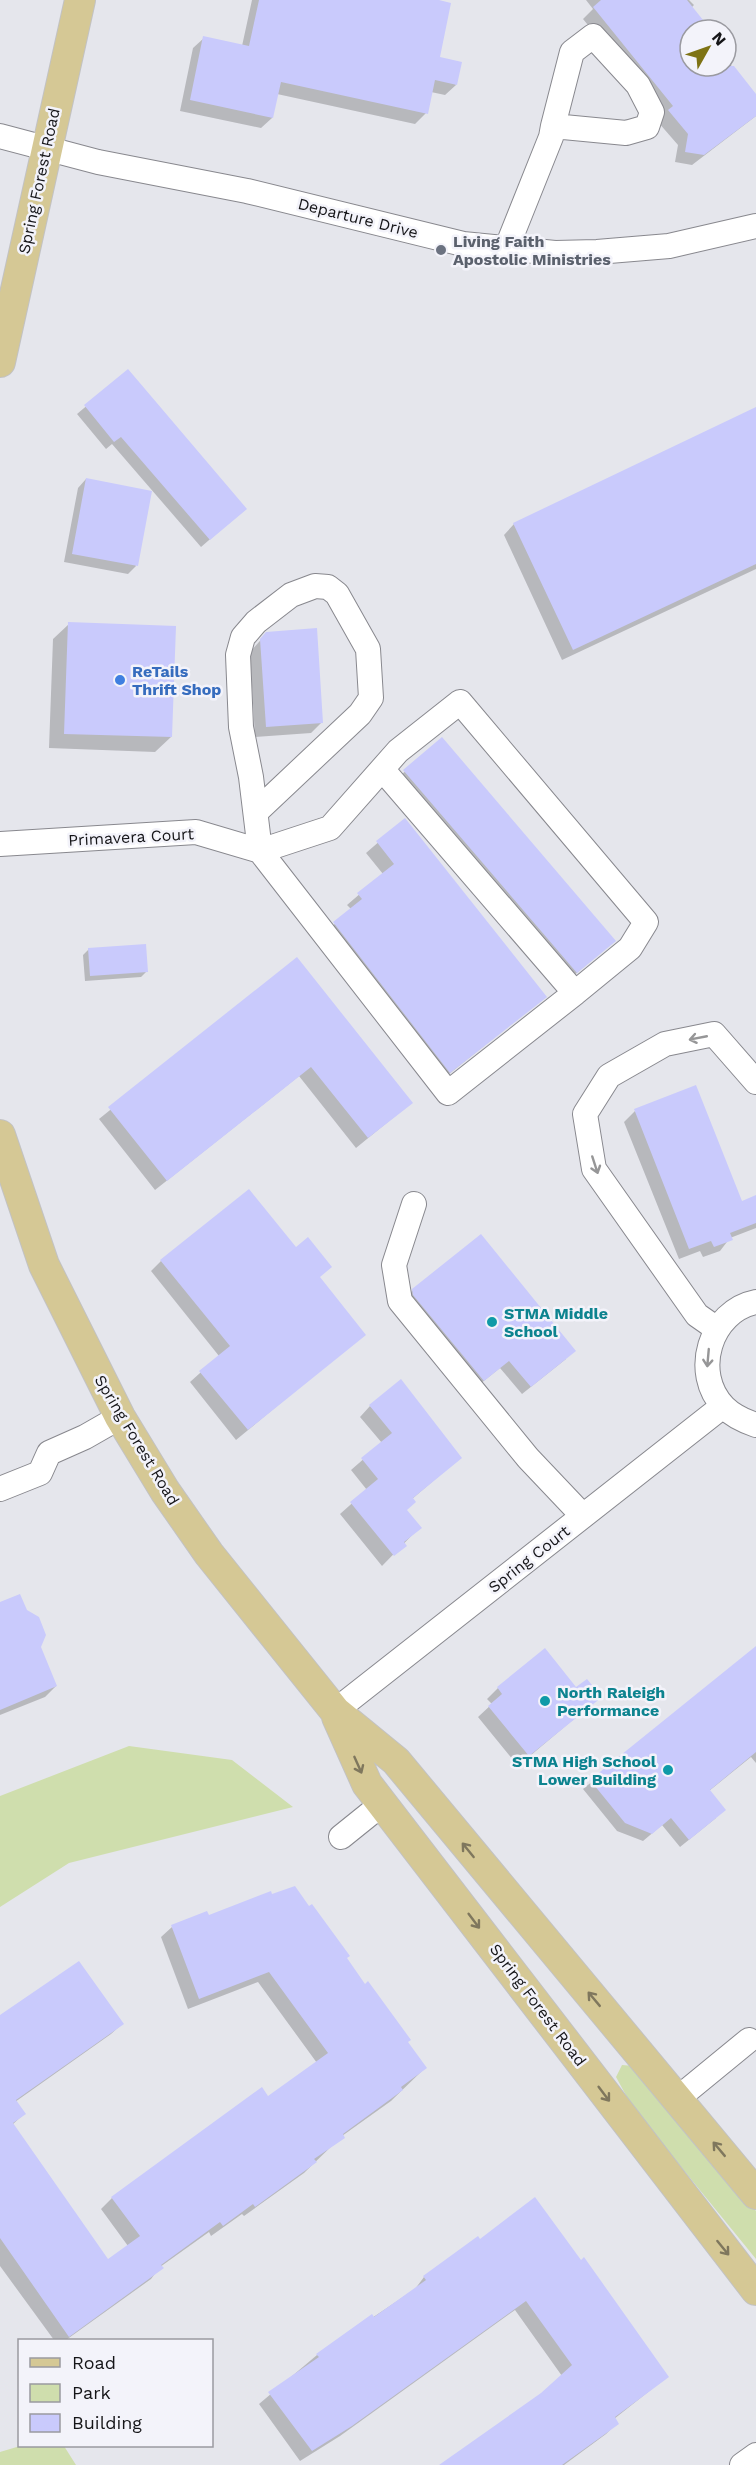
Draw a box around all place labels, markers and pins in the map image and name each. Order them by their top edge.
place label: Living Faith Apostolic Ministries [453,232,611,269]
marker: Living Faith Apostolic Ministries [434,243,448,257]
place label: ReTails Thrift Shop [132,662,221,699]
marker: ReTails Thrift Shop [113,673,127,687]
place label: STMA Middle School [504,1304,608,1341]
marker: STMA Middle School [485,1315,499,1329]
place label: North Raleigh Performance [557,1683,665,1720]
marker: North Raleigh Performance [538,1694,552,1708]
place label: STMA High School Lower Building [512,1752,657,1789]
marker: STMA High School Lower Building [661,1763,675,1777]

